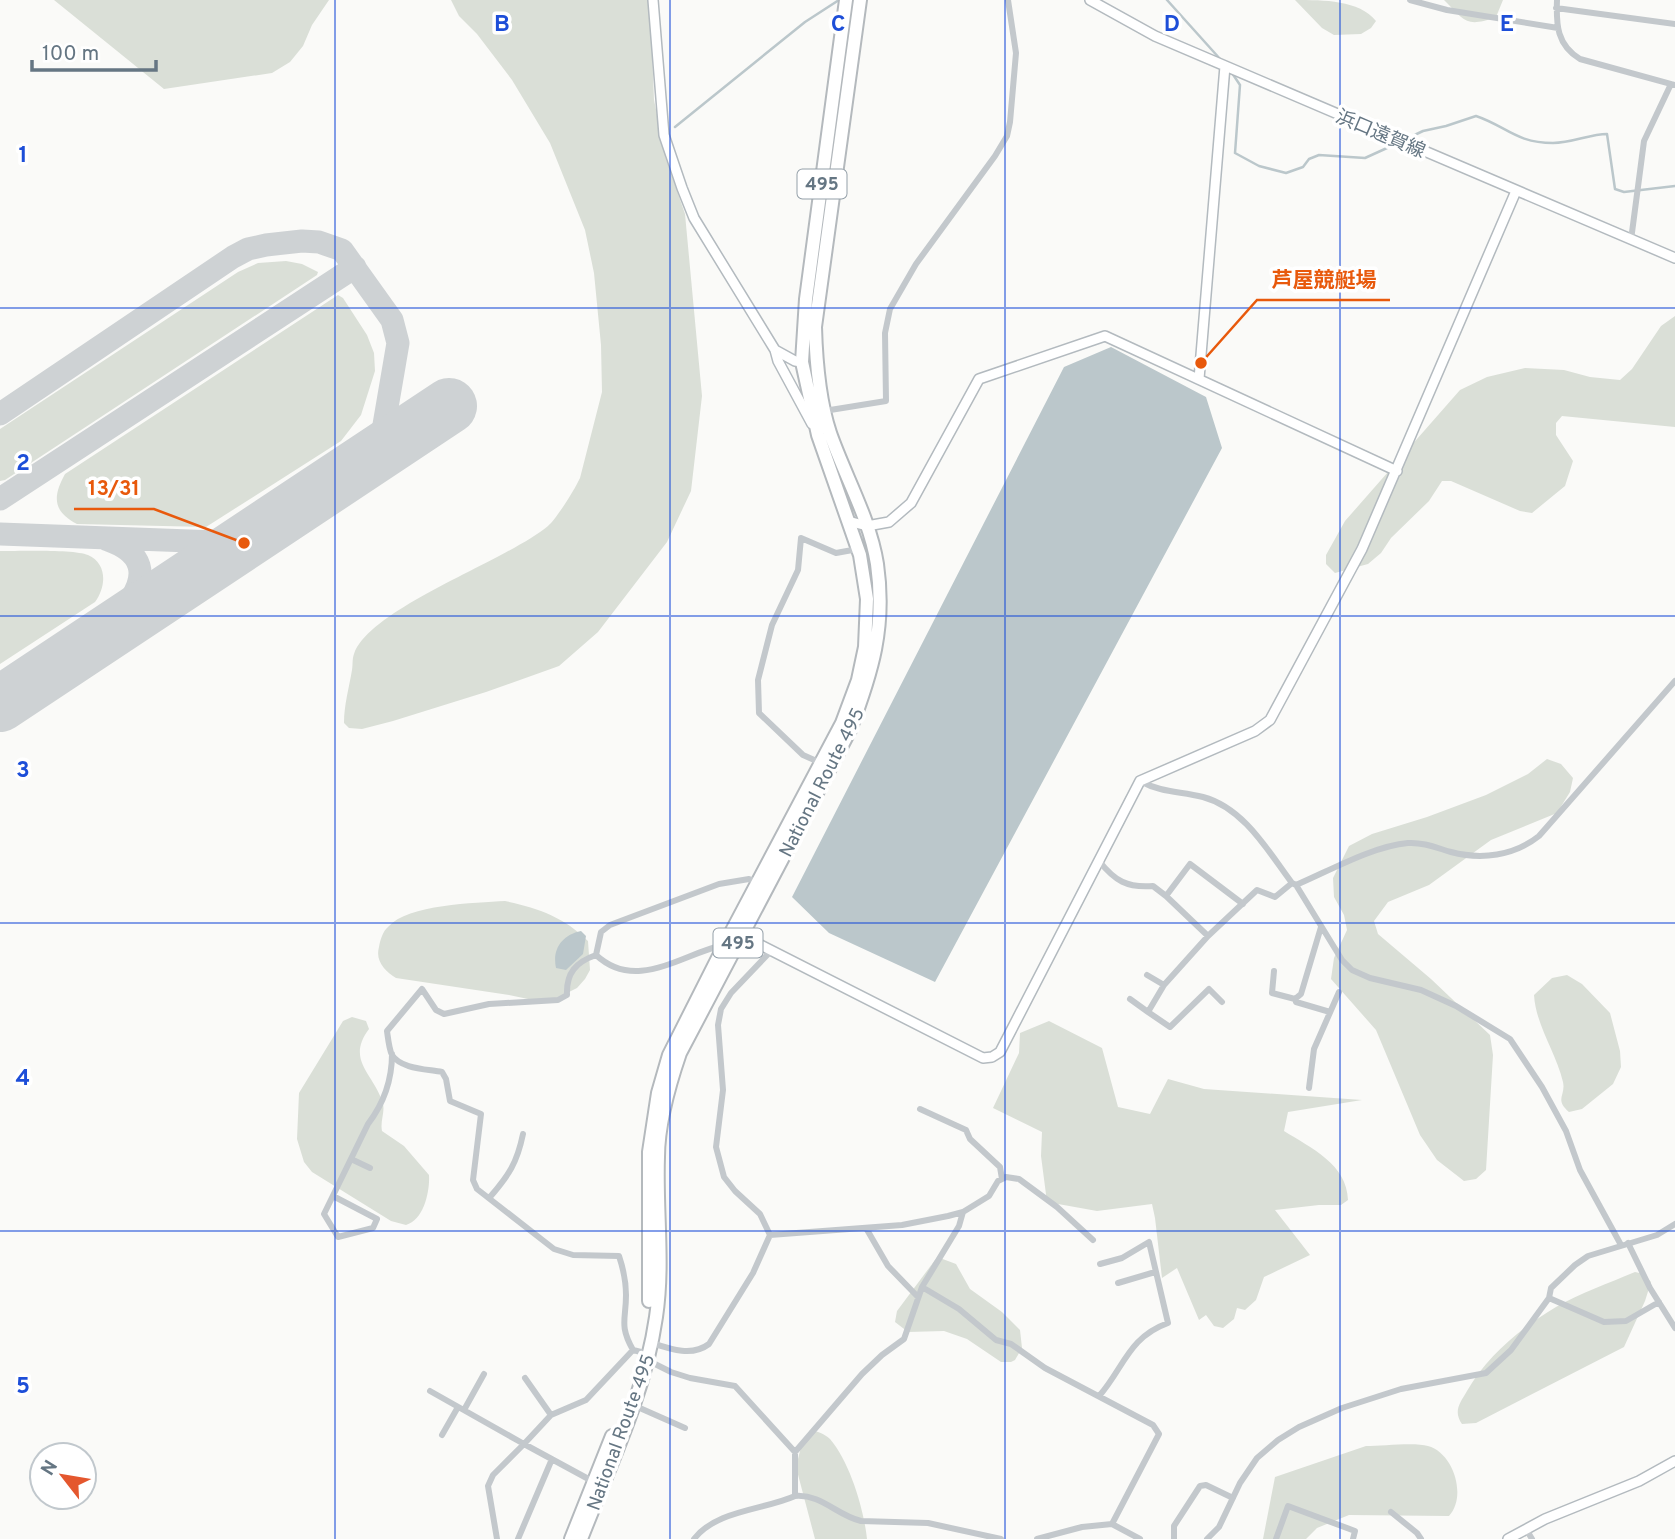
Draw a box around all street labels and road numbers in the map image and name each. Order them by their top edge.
street label: 浜口遠賀線 [1332,105,1429,164]
road number: 495 [798,169,846,198]
street label: National Route 495 [775,704,871,862]
road number: 495 [714,928,762,958]
street label: National Route 495 [582,1351,661,1514]

